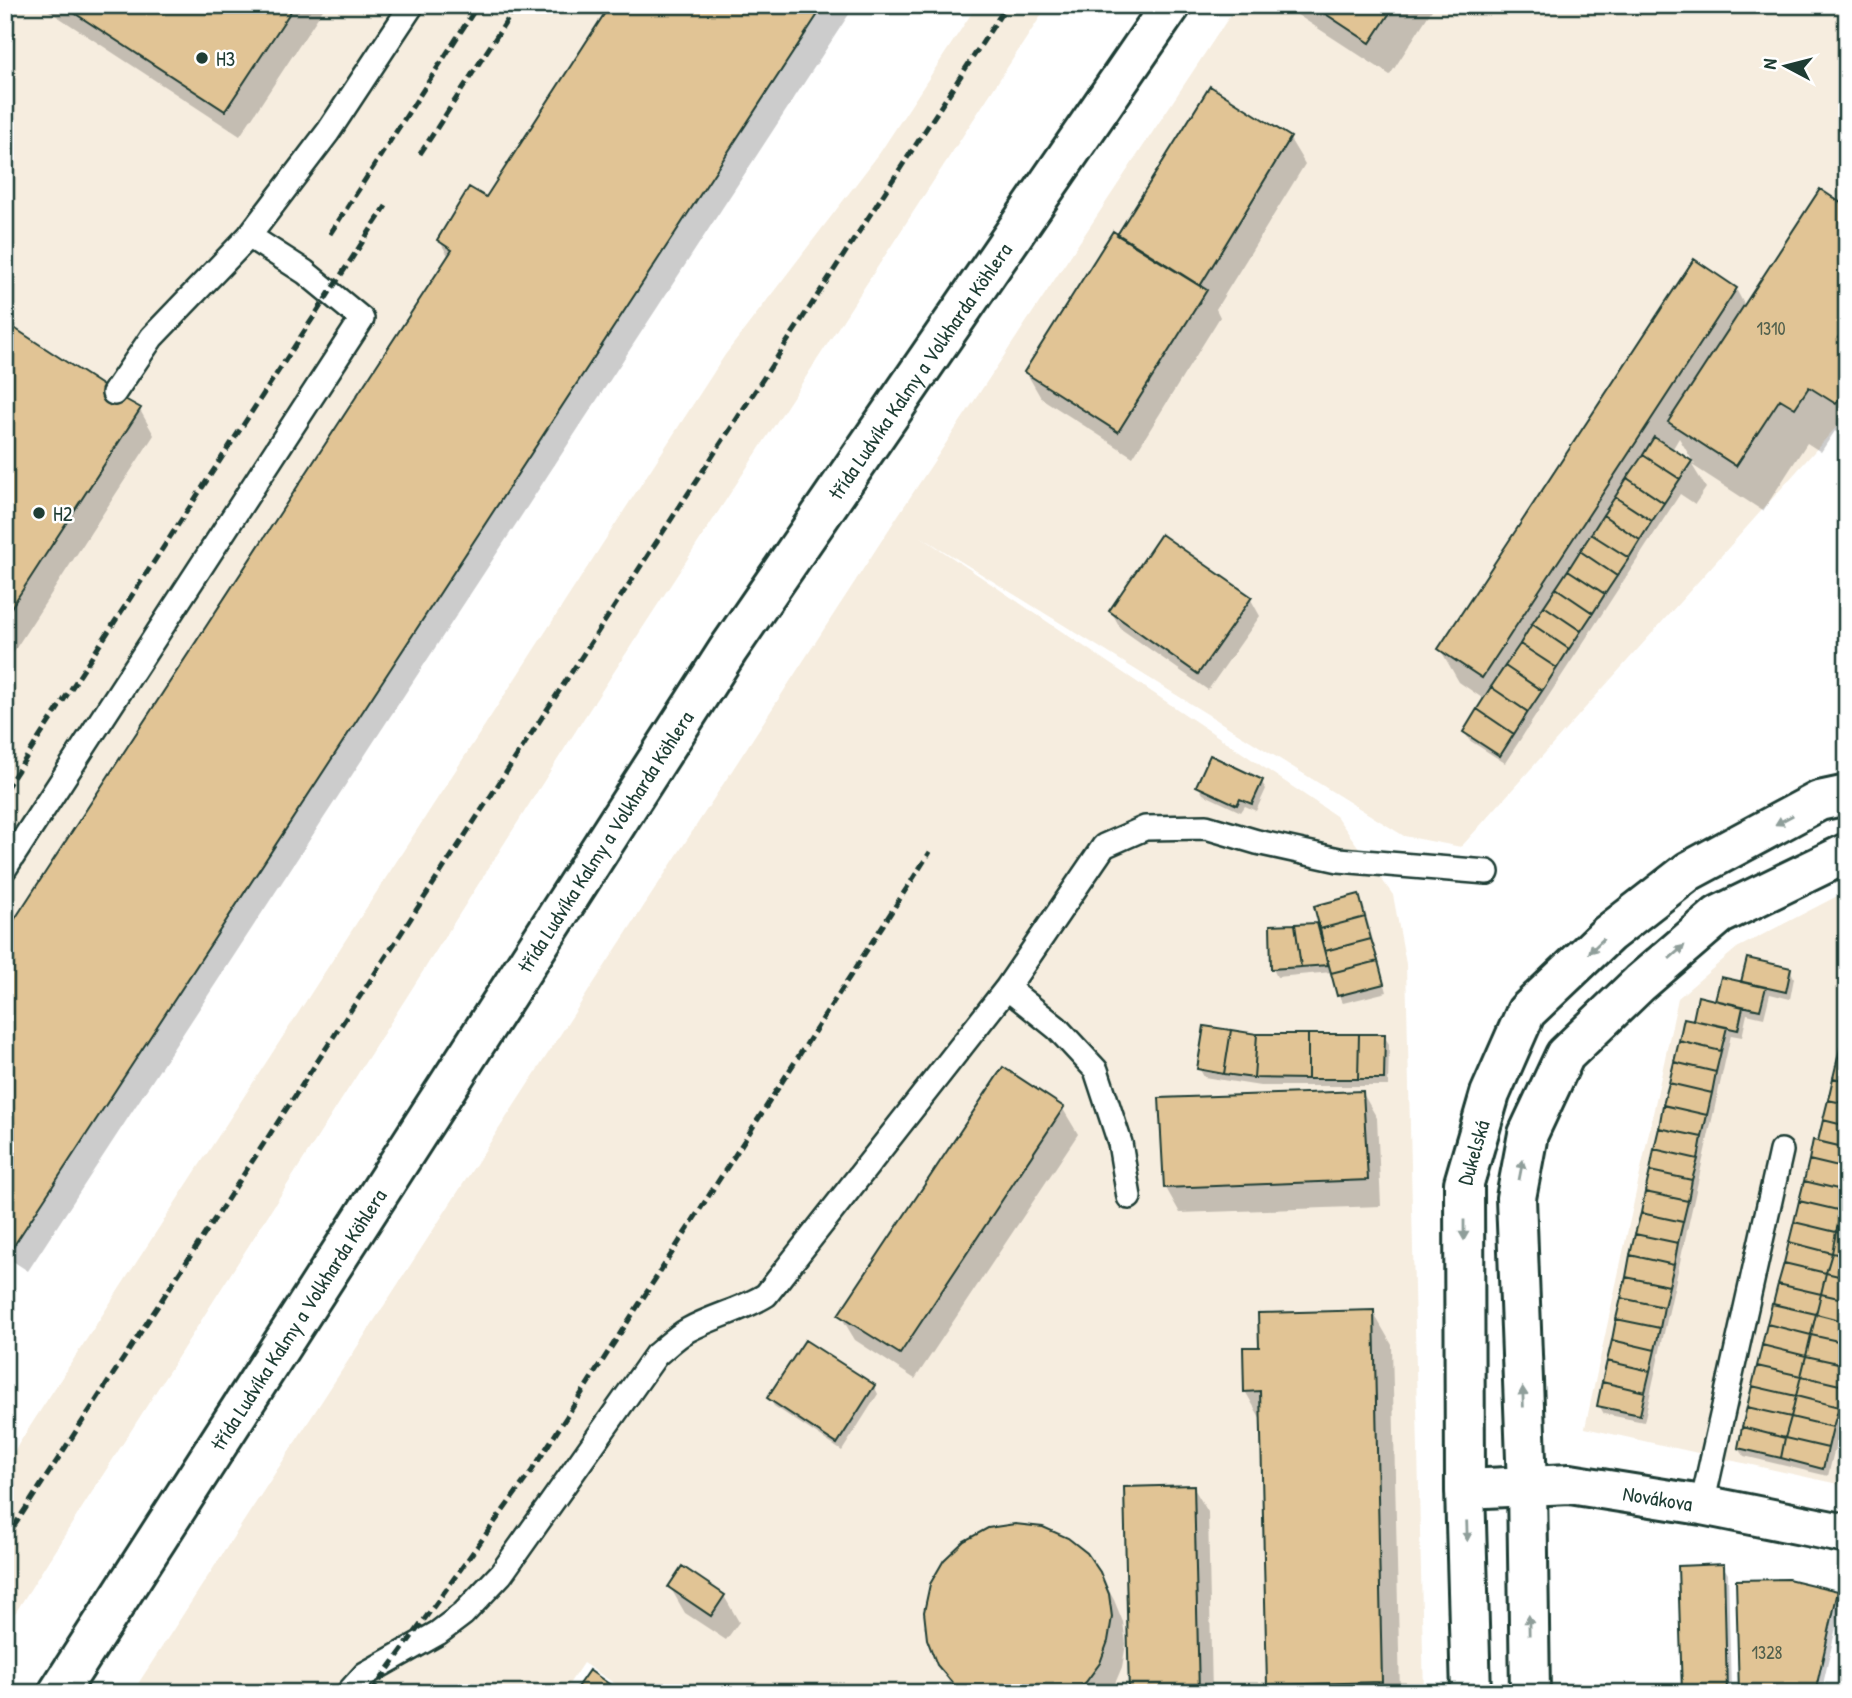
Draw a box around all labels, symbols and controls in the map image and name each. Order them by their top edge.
north arrow [1750,32,1820,102]
place label: H3 [216,44,235,73]
marker: H3 [194,50,210,66]
text: N [1756,57,1783,71]
street label: třída Ludvíka Kalmy a Volkharda Köhlera [821,237,1018,506]
house number: 1310 [1756,316,1786,341]
place label: H2 [53,499,73,528]
marker: H2 [31,505,47,521]
street label: třída Ludvíka Kalmy a Volkharda Köhlera [510,705,700,978]
one-way arrow [1774,814,1794,826]
one-way arrow [1587,937,1604,954]
one-way arrow [1668,945,1685,960]
street label: Dukelská [1450,1117,1496,1188]
one-way arrow [1516,1159,1527,1181]
street label: třída Ludvíka Kalmy a Volkharda Köhlera [203,1183,393,1456]
one-way arrow [1458,1219,1470,1241]
one-way arrow [1518,1386,1529,1408]
street label: Novákova [1621,1478,1695,1518]
one-way arrow [1461,1520,1472,1542]
one-way arrow [1523,1613,1535,1635]
house number: 1328 [1752,1640,1783,1665]

